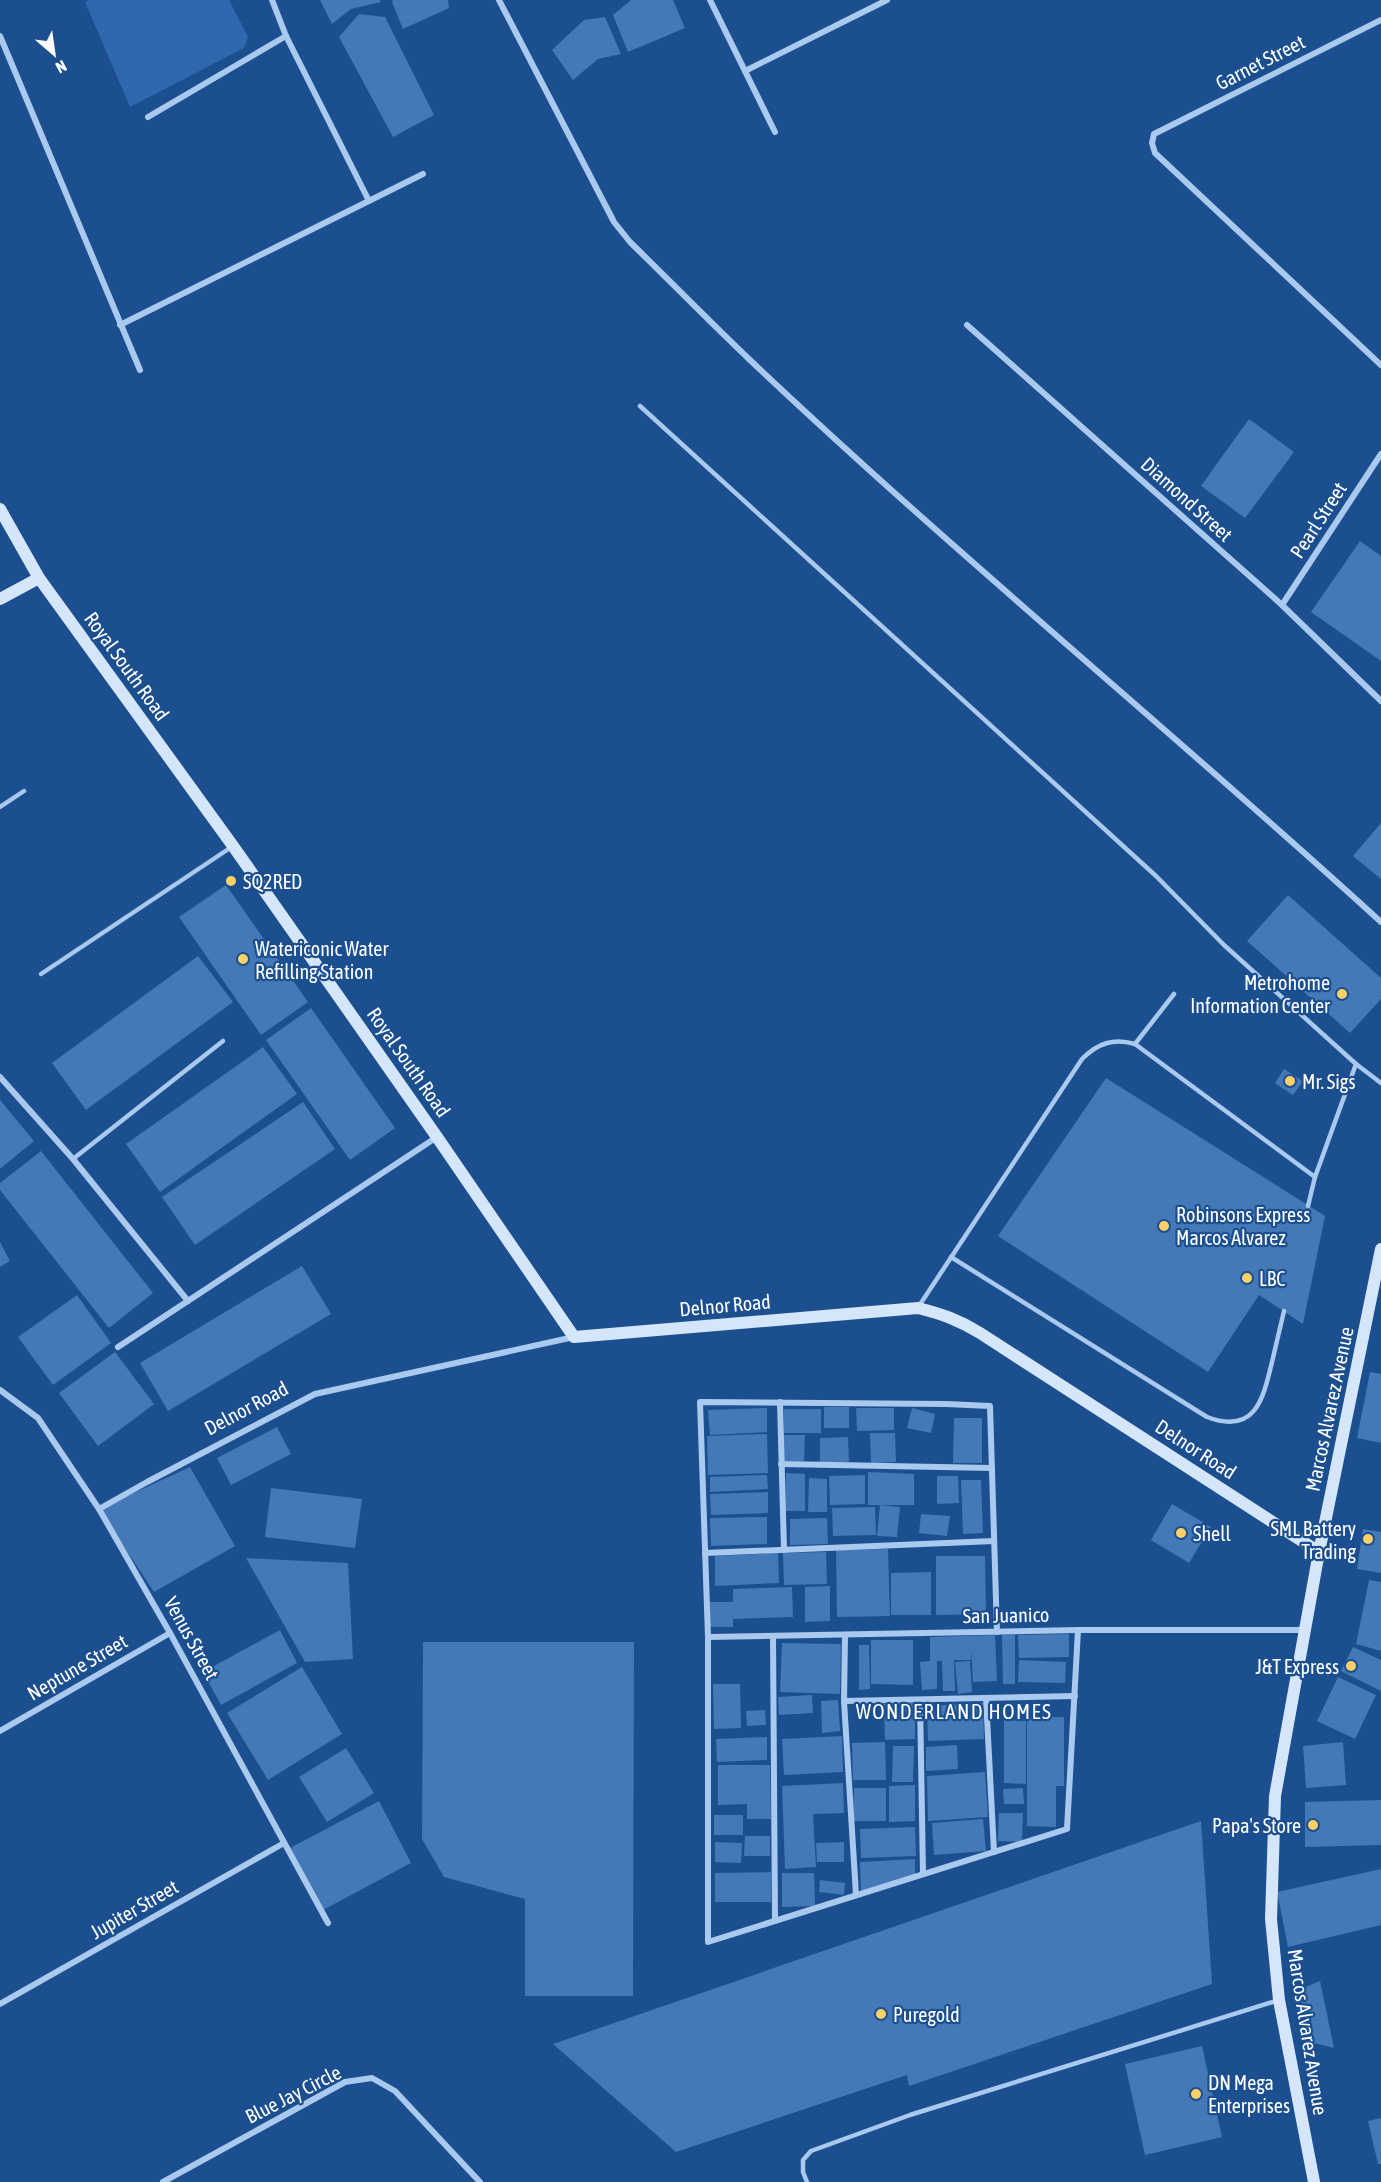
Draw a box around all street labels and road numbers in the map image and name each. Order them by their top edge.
street label: Garnet Street [1212,30,1309,94]
street label: Diamond Street [1137,452,1237,546]
street label: Pearl Street [1285,478,1351,562]
street label: Royal South Road [80,607,174,725]
street label: Royal South Road [363,1003,455,1121]
street label: Delnor Road [678,1290,772,1320]
street label: Marcos Alvarez Avenue [1300,1325,1358,1493]
street label: Delnor Road [200,1376,292,1440]
street label: Delnor Road [1151,1414,1241,1484]
street label: Venus Street [160,1592,224,1684]
street label: San Juanico [963,1603,1049,1627]
street label: Neptune Street [23,1629,131,1705]
street label: Jupiter Street [86,1875,182,1943]
street label: Marcos Alvarez Avenue [1284,1947,1332,2117]
street label: Blue Jay Circle [241,2060,345,2128]

